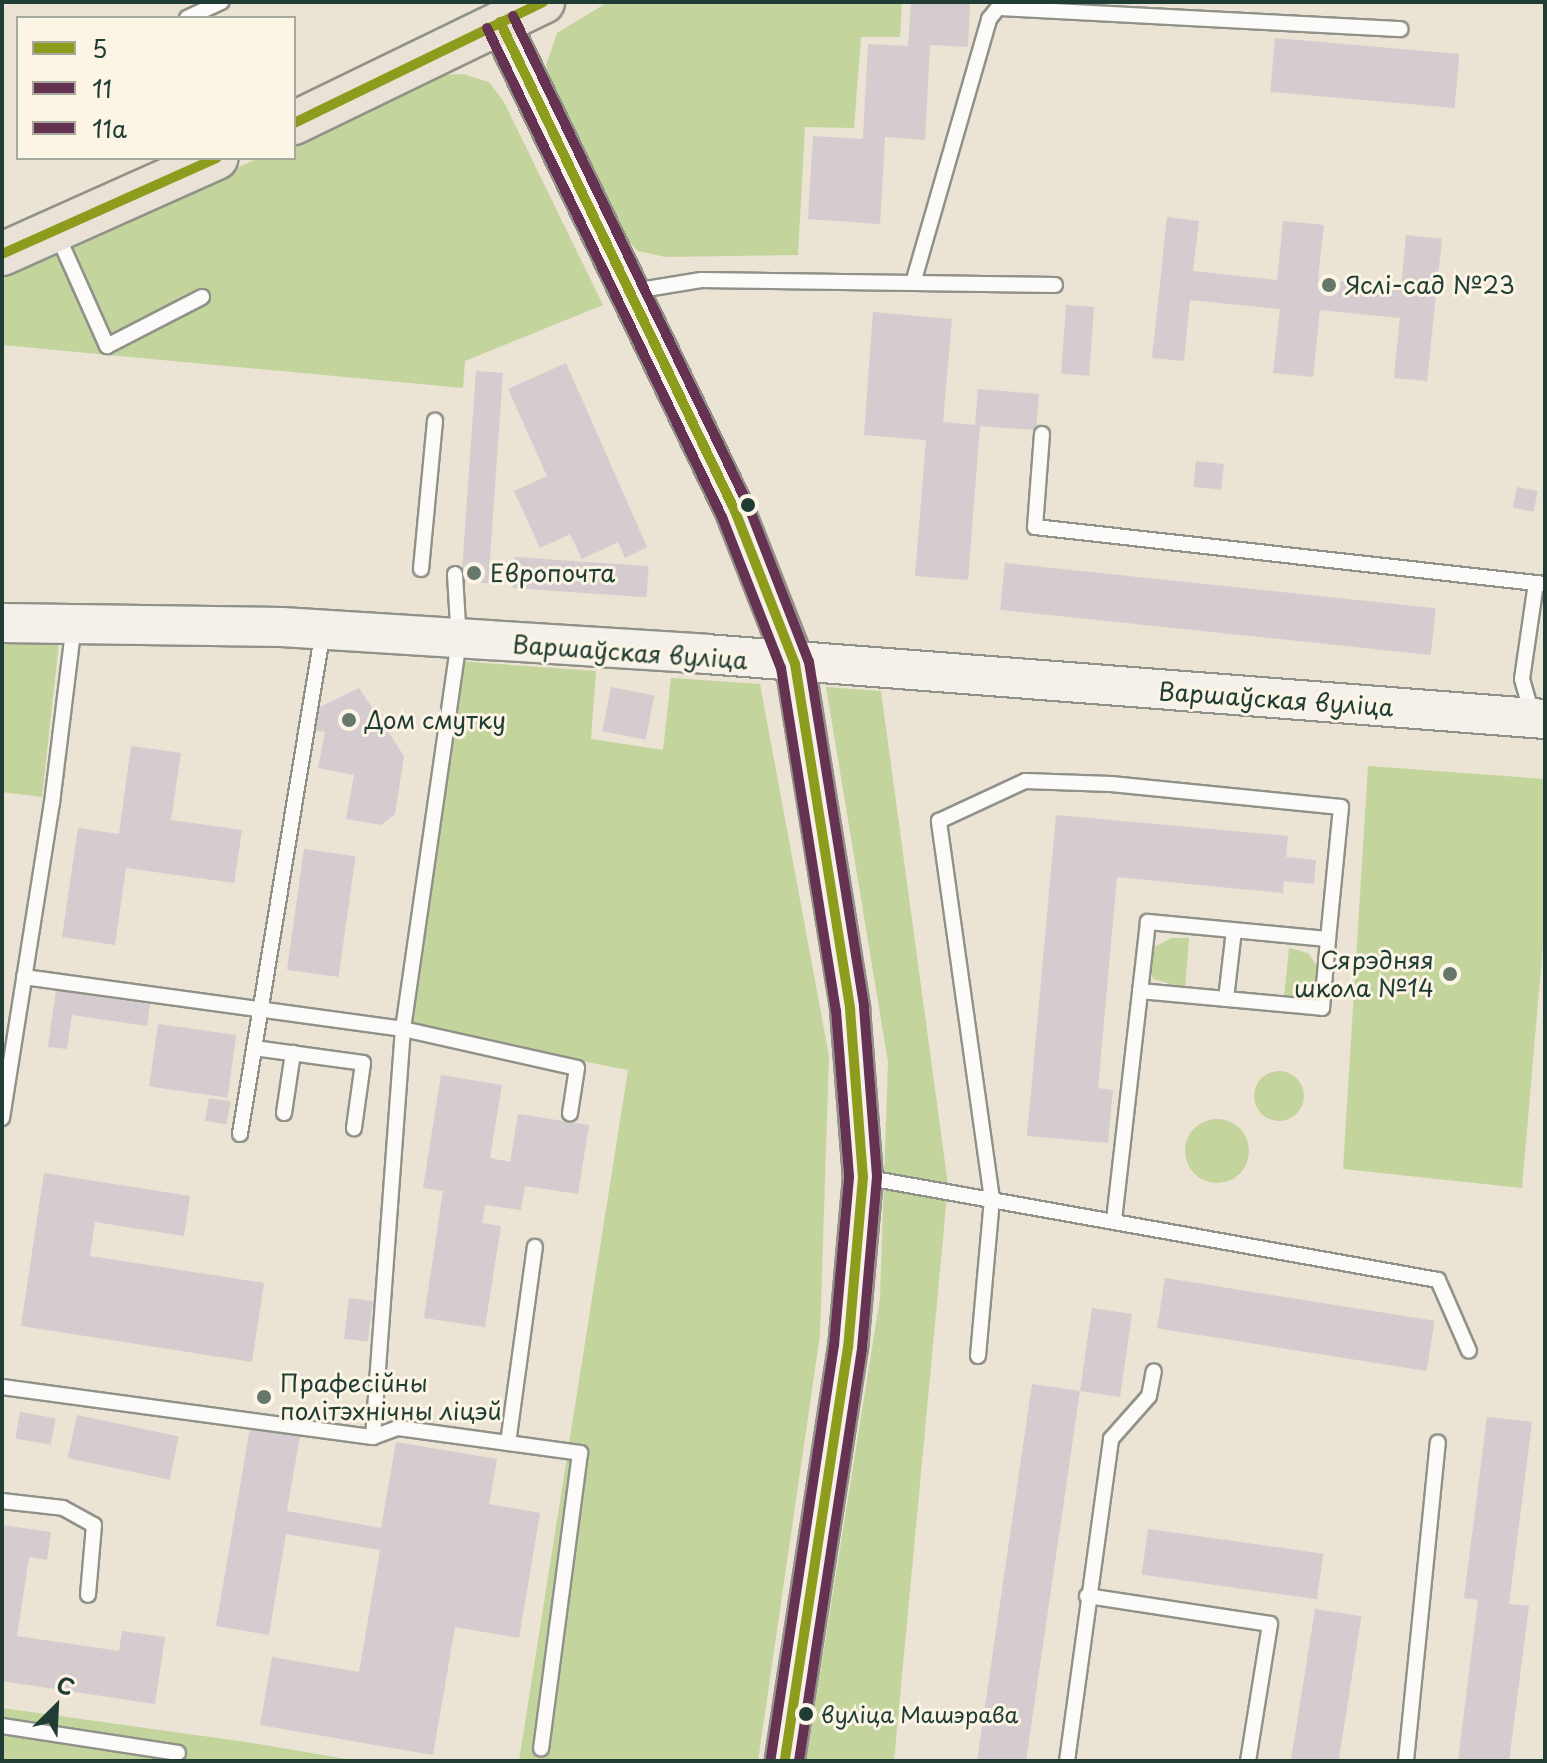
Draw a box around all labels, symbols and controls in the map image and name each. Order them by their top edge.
legend [16,16,296,160]
text: 5 [92,30,107,66]
text: 11 [92,70,112,106]
text: 11а [92,110,127,146]
place label: Яслі-сад №23 [1345,271,1514,299]
marker: Яслі-сад №23 [1320,276,1338,294]
unlabelled marker [740,497,756,513]
place label: Европочта [490,559,615,587]
marker: Европочта [465,564,483,582]
street label: Варшаўская вуліца [511,629,749,675]
street label: Варшаўская вуліца [1157,676,1395,722]
place label: Дом смутку [365,706,508,734]
marker: Дом смутку [340,711,358,729]
place label: Сярэдняя школа №14 [1293,946,1434,1002]
marker: Сярэдняя школа №14 [1441,965,1459,983]
place label: Прафесійны політэхнічны ліцэй [280,1369,502,1425]
marker: Прафесійны політэхнічны ліцэй [255,1388,273,1406]
text: С [52,1666,80,1703]
north arrow [16,1667,96,1747]
place label: вуліца Машэрава [821,1701,1019,1727]
marker: вуліца Машэрава [798,1706,814,1722]

